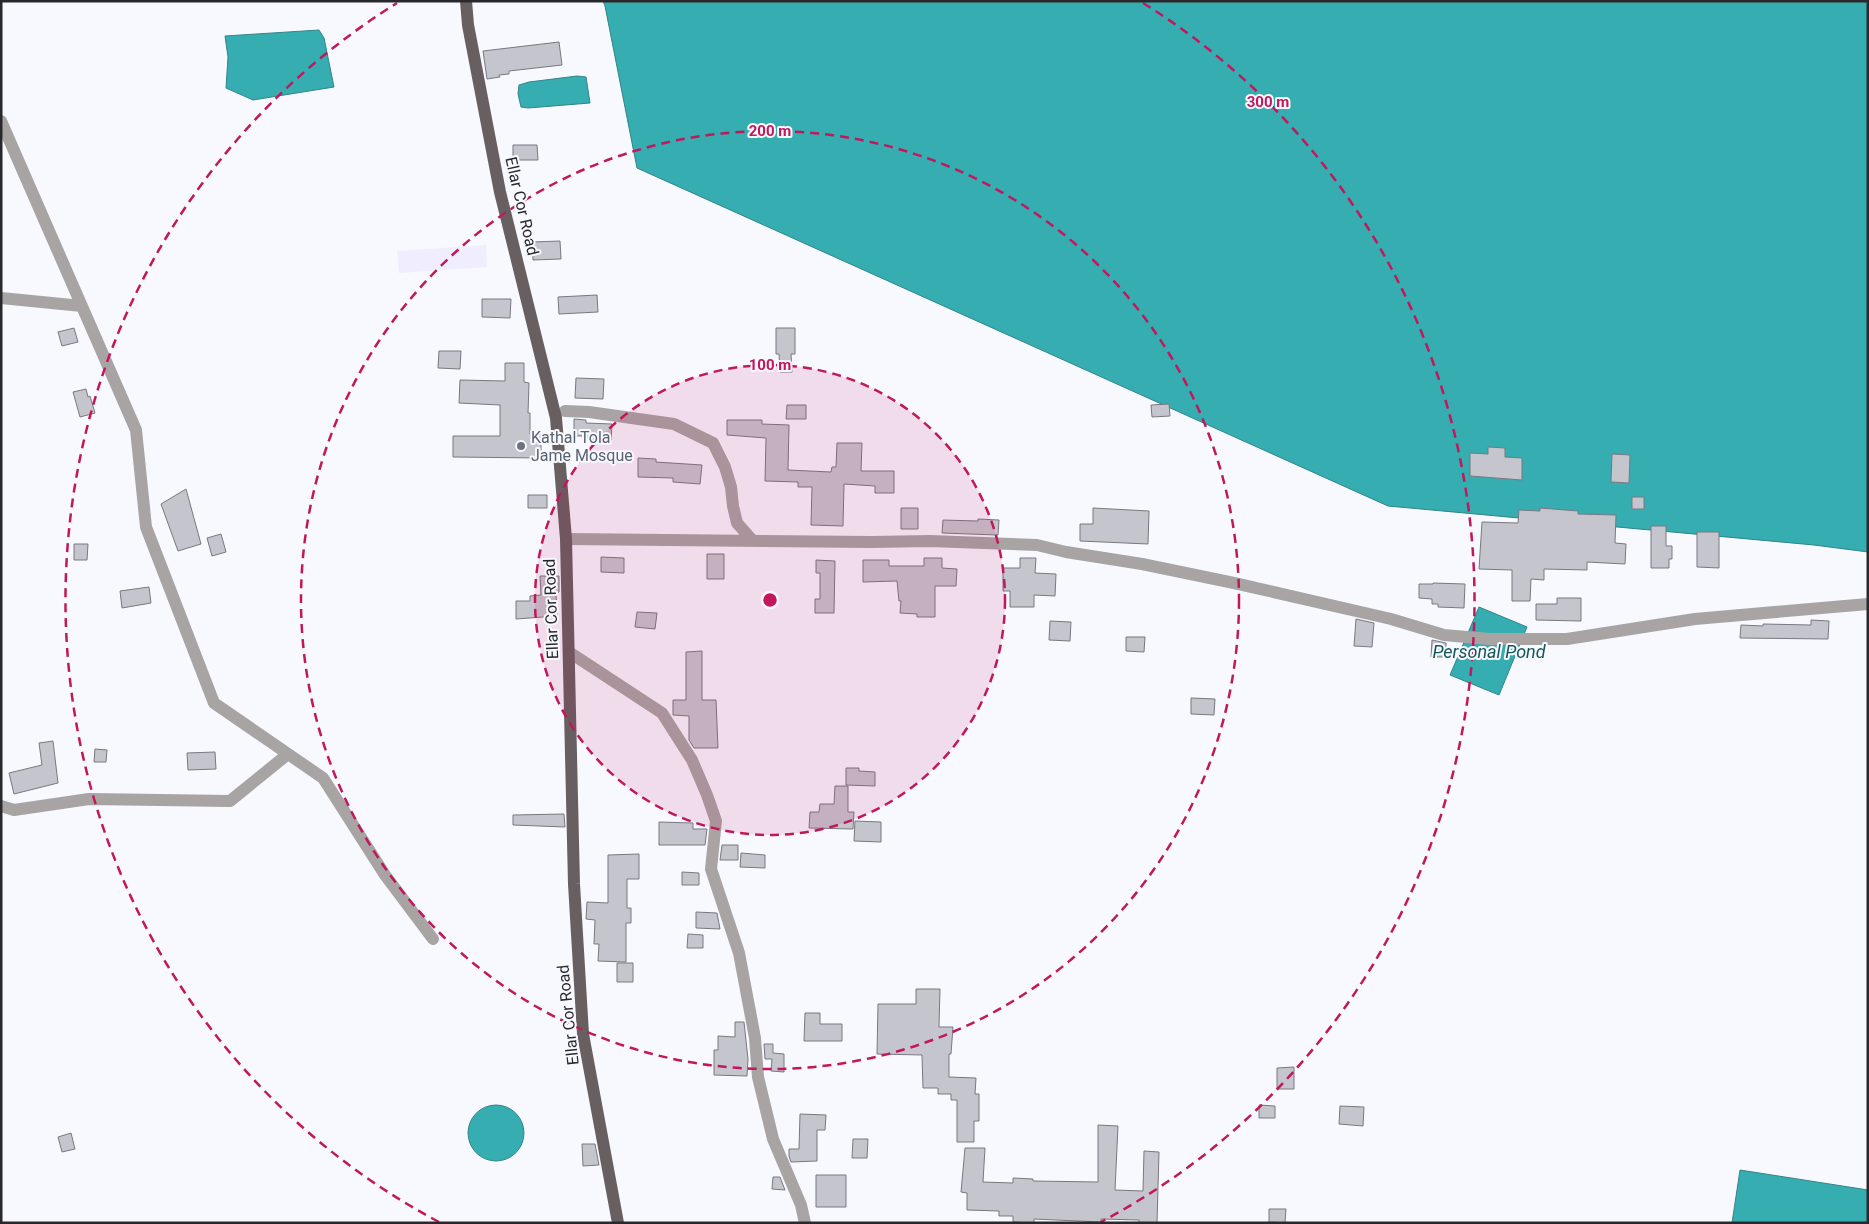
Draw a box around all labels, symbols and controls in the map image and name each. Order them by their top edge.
text: 300 m [1247,93,1289,111]
text: 200 m [749,122,791,140]
street label: Ellar Cor Road [501,155,543,257]
text: 100 m [749,356,791,374]
place label: Kathal Tola Jame Mosque [531,428,633,465]
marker: Kathal Tola Jame Mosque [515,440,527,452]
street label: Ellar Cor Road [540,558,562,660]
centre of rings [761,591,779,609]
water label: Personal Pond [1432,641,1547,662]
street label: Ellar Cor Road [553,964,583,1066]

